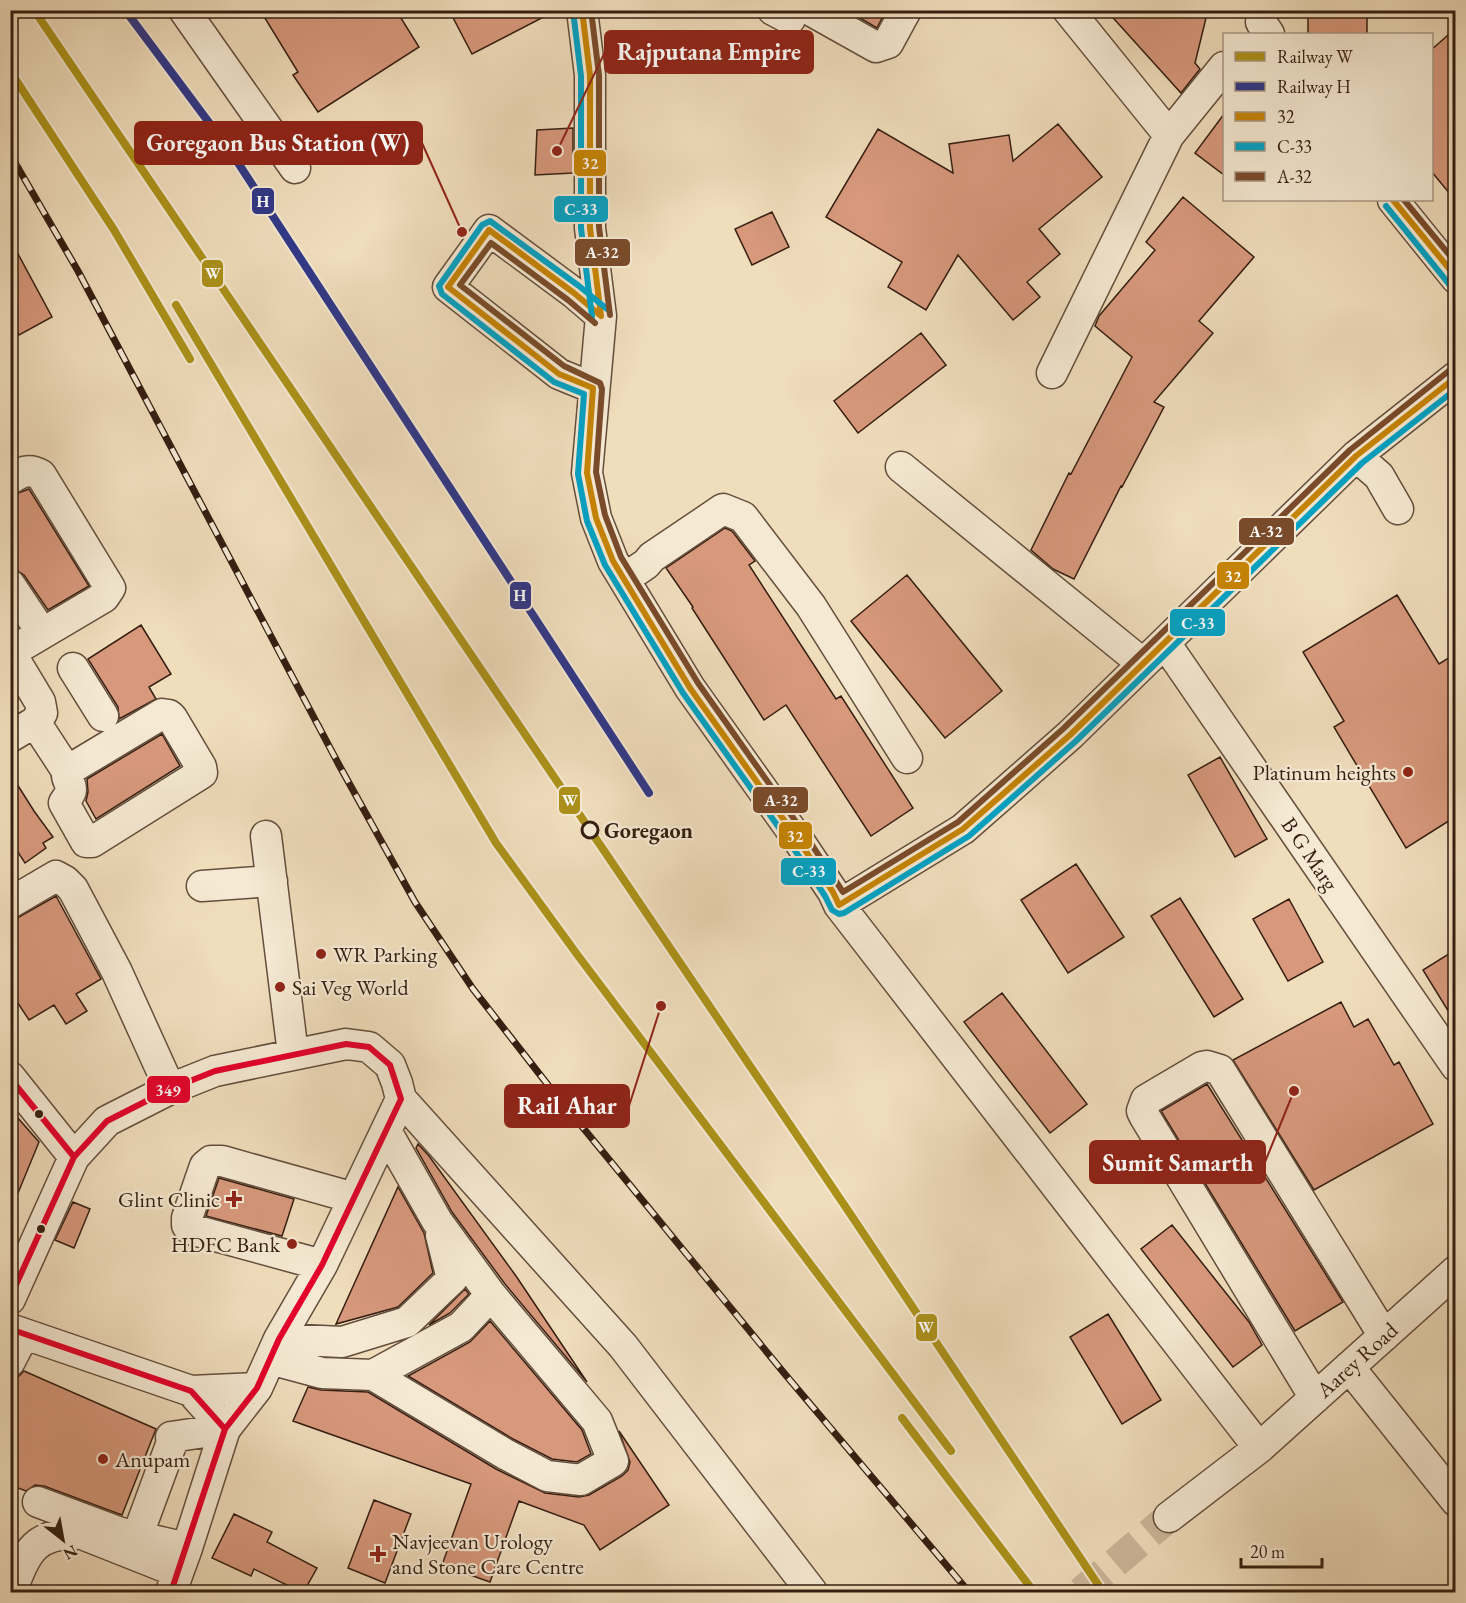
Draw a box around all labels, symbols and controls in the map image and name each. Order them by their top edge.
callout: Rajputana Empire [605,31,813,73]
legend [1223,33,1433,201]
text: Rajputana Empire [617,36,801,68]
text: Railway W [1277,45,1353,68]
text: Railway H [1277,75,1351,98]
text: 32 [1277,105,1295,128]
callout: Goregaon Bus Station (W) [135,122,422,164]
text: Goregaon Bus Station (W) [146,127,410,159]
text: C-33 [1277,135,1312,158]
line badge: 32 [573,149,607,177]
text: 32 [582,153,599,174]
text: A-32 [1276,165,1312,188]
line badge: H [251,187,275,215]
text: H [257,191,270,212]
line badge: C-33 [553,195,609,223]
text: C-33 [564,199,598,220]
line badge: A-32 [574,238,631,267]
text: A-32 [584,242,619,263]
line badge: W [201,259,224,288]
text: W [205,263,222,284]
line badge: A-32 [1238,517,1295,546]
text: A-32 [1248,521,1283,542]
line badge: 32 [1216,561,1250,590]
text: 32 [1225,566,1242,587]
line badge: H [509,581,532,610]
text: H [514,585,527,606]
line badge: C-33 [1169,608,1226,637]
text: C-33 [1181,613,1215,634]
place label: Platinum heights [1253,758,1396,787]
marker: Platinum heights [1401,765,1415,779]
line badge: W [558,786,581,815]
line badge: A-32 [752,786,809,814]
text: W [562,790,579,811]
text: A-32 [763,790,798,811]
street label: B G Marg [1275,812,1345,897]
place label: Goregaon [604,816,694,845]
marker: Goregaon [581,821,599,839]
line badge: 32 [778,821,813,850]
text: 32 [787,826,804,847]
line badge: C-33 [780,857,837,886]
text: C-33 [792,861,826,882]
place label: WR Parking [333,940,438,969]
marker: WR Parking [314,947,328,961]
place label: Sai Veg World [292,973,409,1002]
marker: Sai Veg World [273,980,287,994]
line badge: 349 [146,1075,191,1104]
text: 349 [155,1080,181,1101]
callout: Rail Ahar [505,1085,629,1127]
text: Rail Ahar [517,1090,617,1121]
unlabelled marker [33,1108,45,1120]
callout: Sumit Samarth [1090,1141,1265,1183]
text: Sumit Samarth [1103,1147,1254,1178]
place label: Glint Clinic [118,1185,220,1214]
marker: Glint Clinic [225,1190,243,1208]
unlabelled marker [35,1223,47,1235]
place label: HDFC Bank [171,1230,281,1259]
marker: HDFC Bank [285,1237,299,1251]
line badge: W [915,1313,938,1342]
street label: Aarey Road [1309,1315,1405,1405]
text: W [918,1317,935,1338]
place label: Anupam [114,1445,190,1474]
marker: Anupam [96,1452,110,1466]
north arrow [33,1510,93,1570]
place label: Navjeevan Urology and Stone Care Centre [392,1527,584,1581]
scale bar [1241,1531,1322,1569]
text: N [59,1540,81,1565]
text: 20 m [1250,1540,1285,1563]
marker: Navjeevan Urology and Stone Care Centre [369,1545,387,1563]

